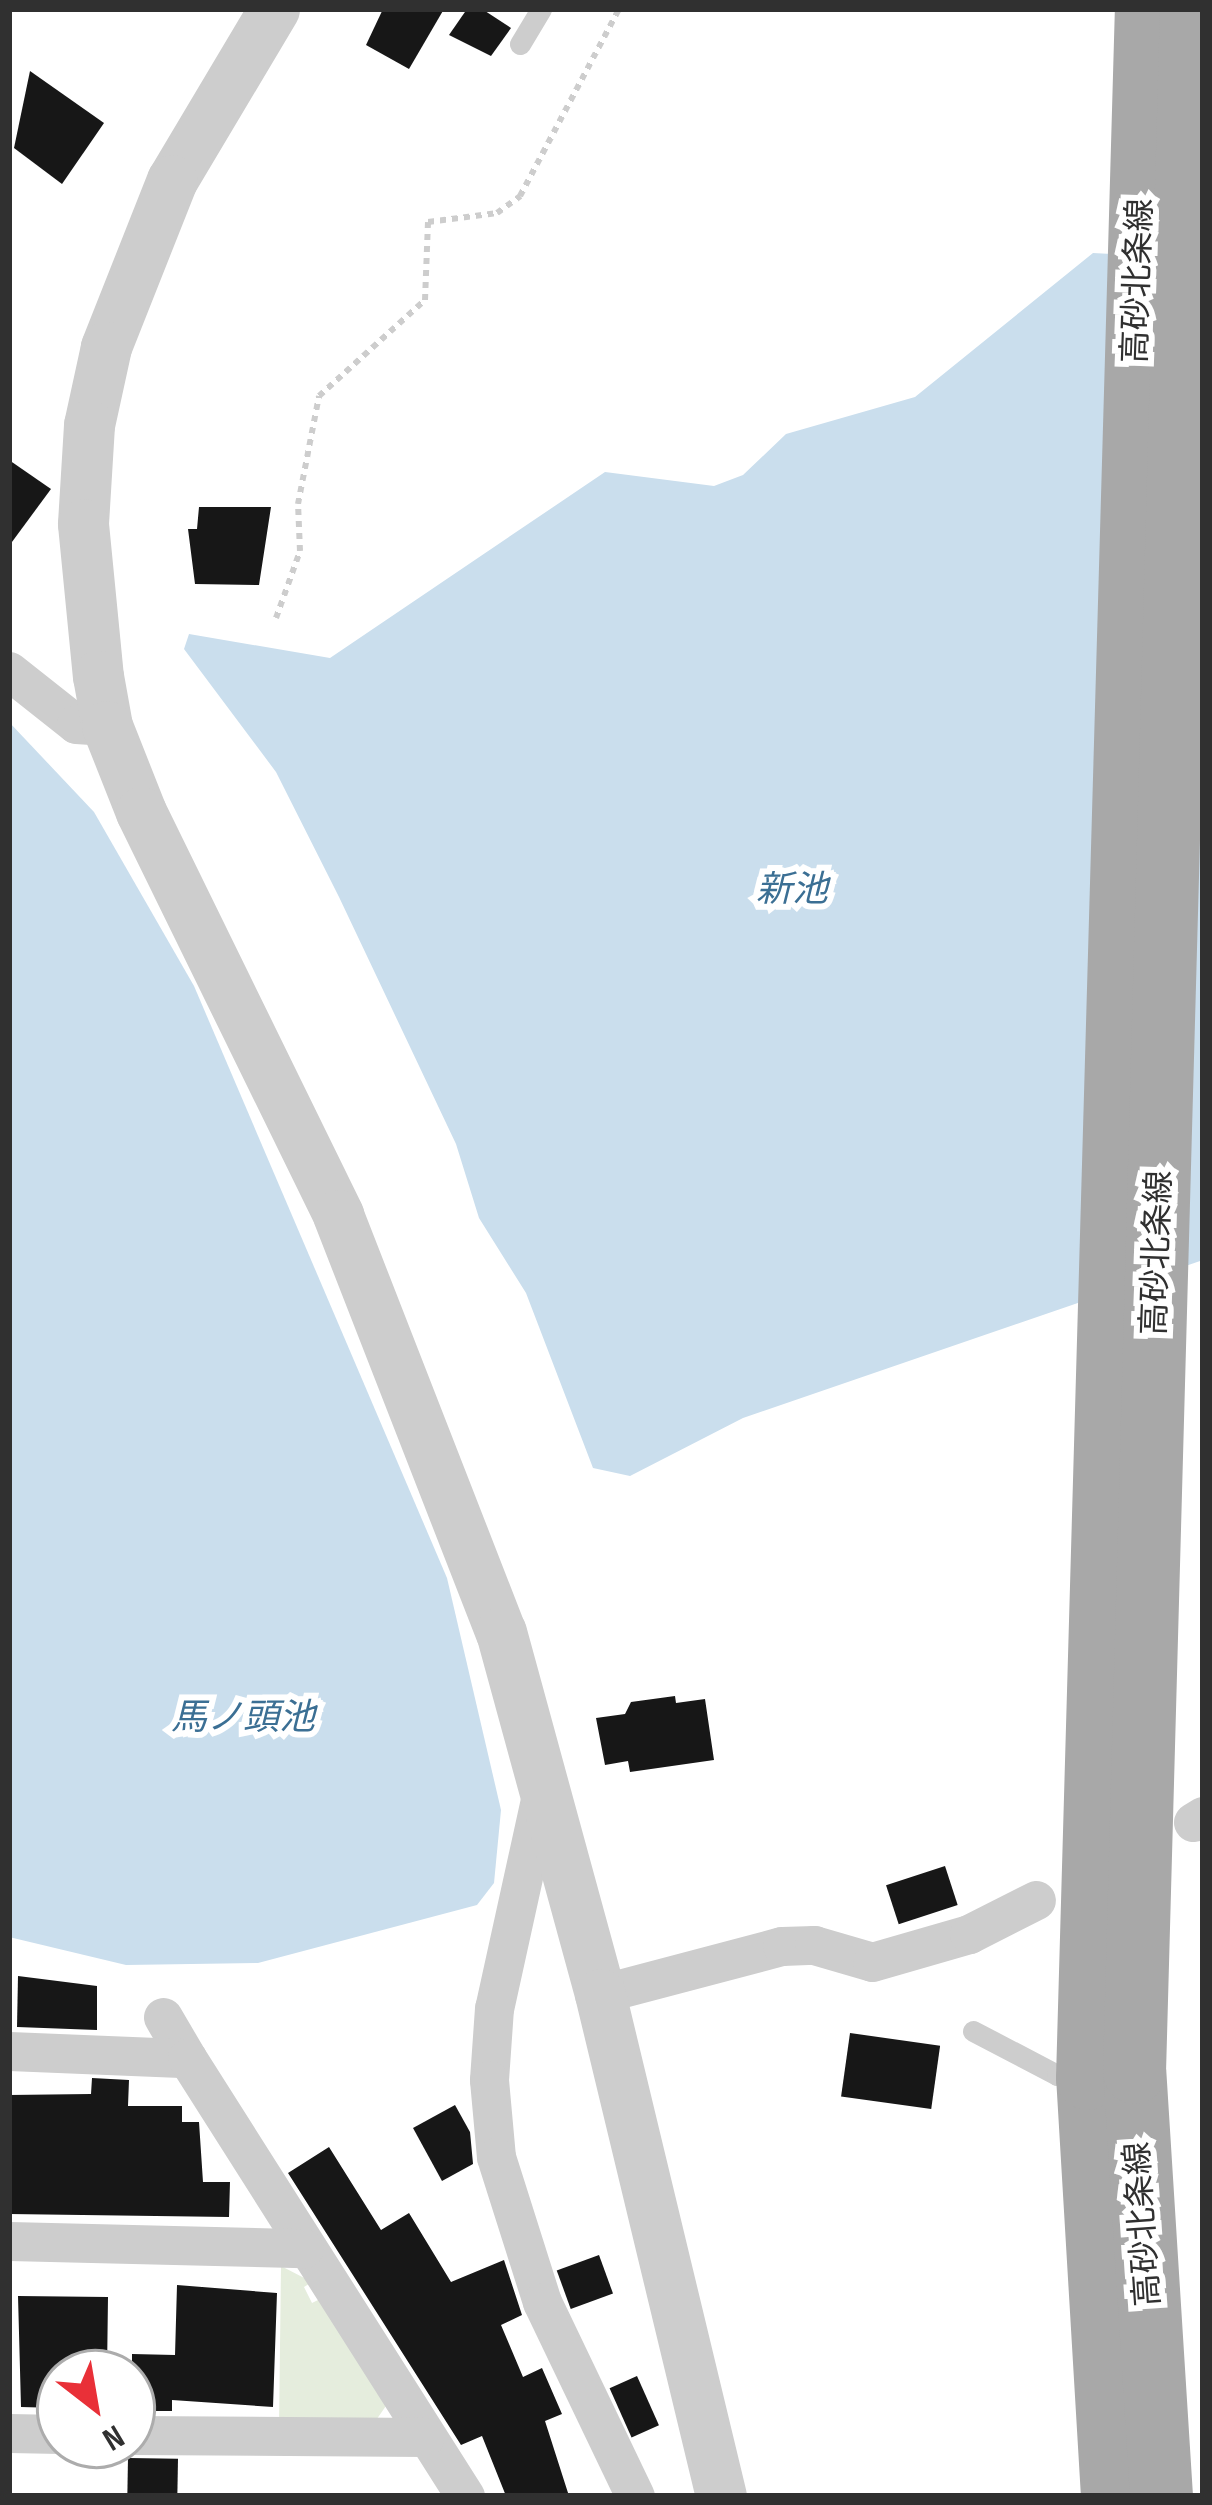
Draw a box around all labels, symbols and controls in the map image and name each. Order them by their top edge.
street label: 高砂北条線 [1116,198,1162,364]
water label: 新池 [756,869,828,913]
street label: 高砂北条線 [1135,1170,1181,1336]
water label: 馬ノ頭池 [171,1697,315,1741]
street label: 高砂北条線 [1118,2140,1170,2308]
north arrow [36,2349,156,2469]
text: N [95,2416,131,2459]

